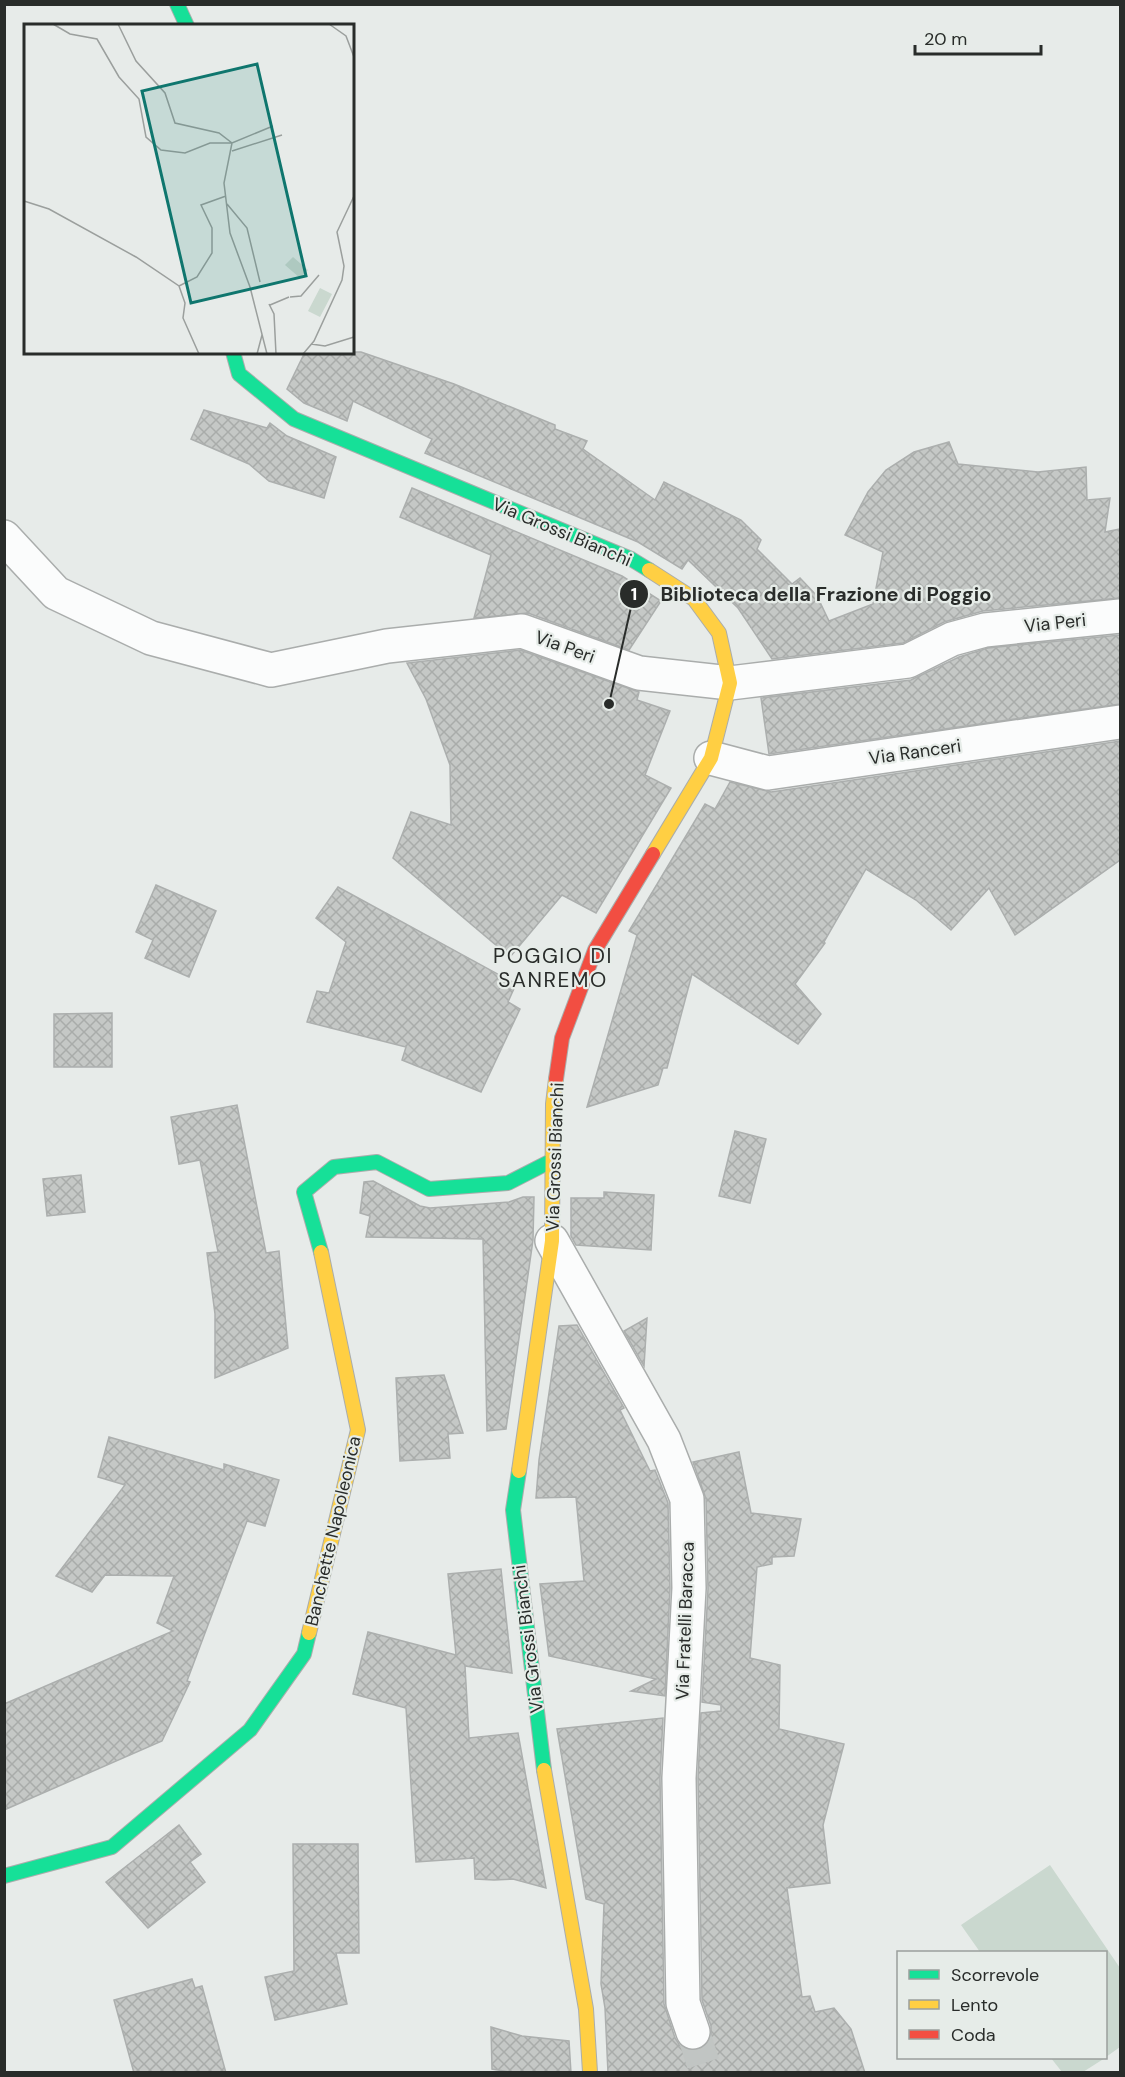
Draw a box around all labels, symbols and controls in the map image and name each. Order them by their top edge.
scale bar [915,18,1041,56]
inset map [24,24,354,354]
text: 20 m [924,27,967,51]
street label: Via Grossi Bianchi [489,492,635,572]
callout: Biblioteca della Frazione di Poggio [619,575,1004,613]
text: Biblioteca della Frazione di Poggio [661,581,991,607]
text: 1 [631,582,637,606]
street label: Via Peri [1023,608,1087,638]
street label: Via Peri [532,625,598,669]
street label: Via Ranceri [867,734,963,770]
district label: POGGIO DI SANREMO [493,942,613,994]
street label: Via Grossi Bianchi [540,1082,570,1232]
street label: Banchette Napoleonica [299,1434,367,1628]
street label: Via Fratelli Baracca [670,1541,700,1701]
street label: Via Grossi Bianchi [507,1564,549,1714]
legend [897,1951,1107,2059]
text: Scorrevole [951,1963,1039,1987]
text: Lento [951,1993,998,2017]
text: Coda [951,2023,996,2047]

